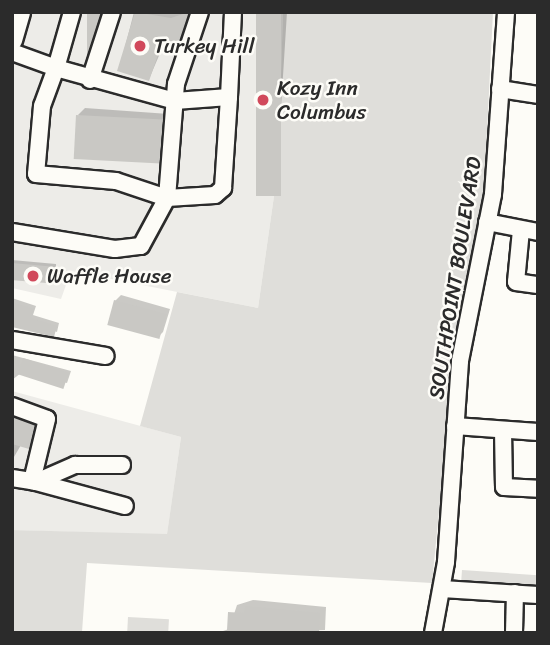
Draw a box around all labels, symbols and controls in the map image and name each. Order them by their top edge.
place label: Turkey Hill [154,33,254,59]
marker: Turkey Hill [132,38,148,54]
place label: Kozy Inn Columbus [277,75,366,125]
marker: Kozy Inn Columbus [255,92,271,108]
street label: SOUTHPOINT BOULEVARD [423,155,487,401]
place label: Waffle House [47,263,171,289]
marker: Waffle House [25,268,41,284]

